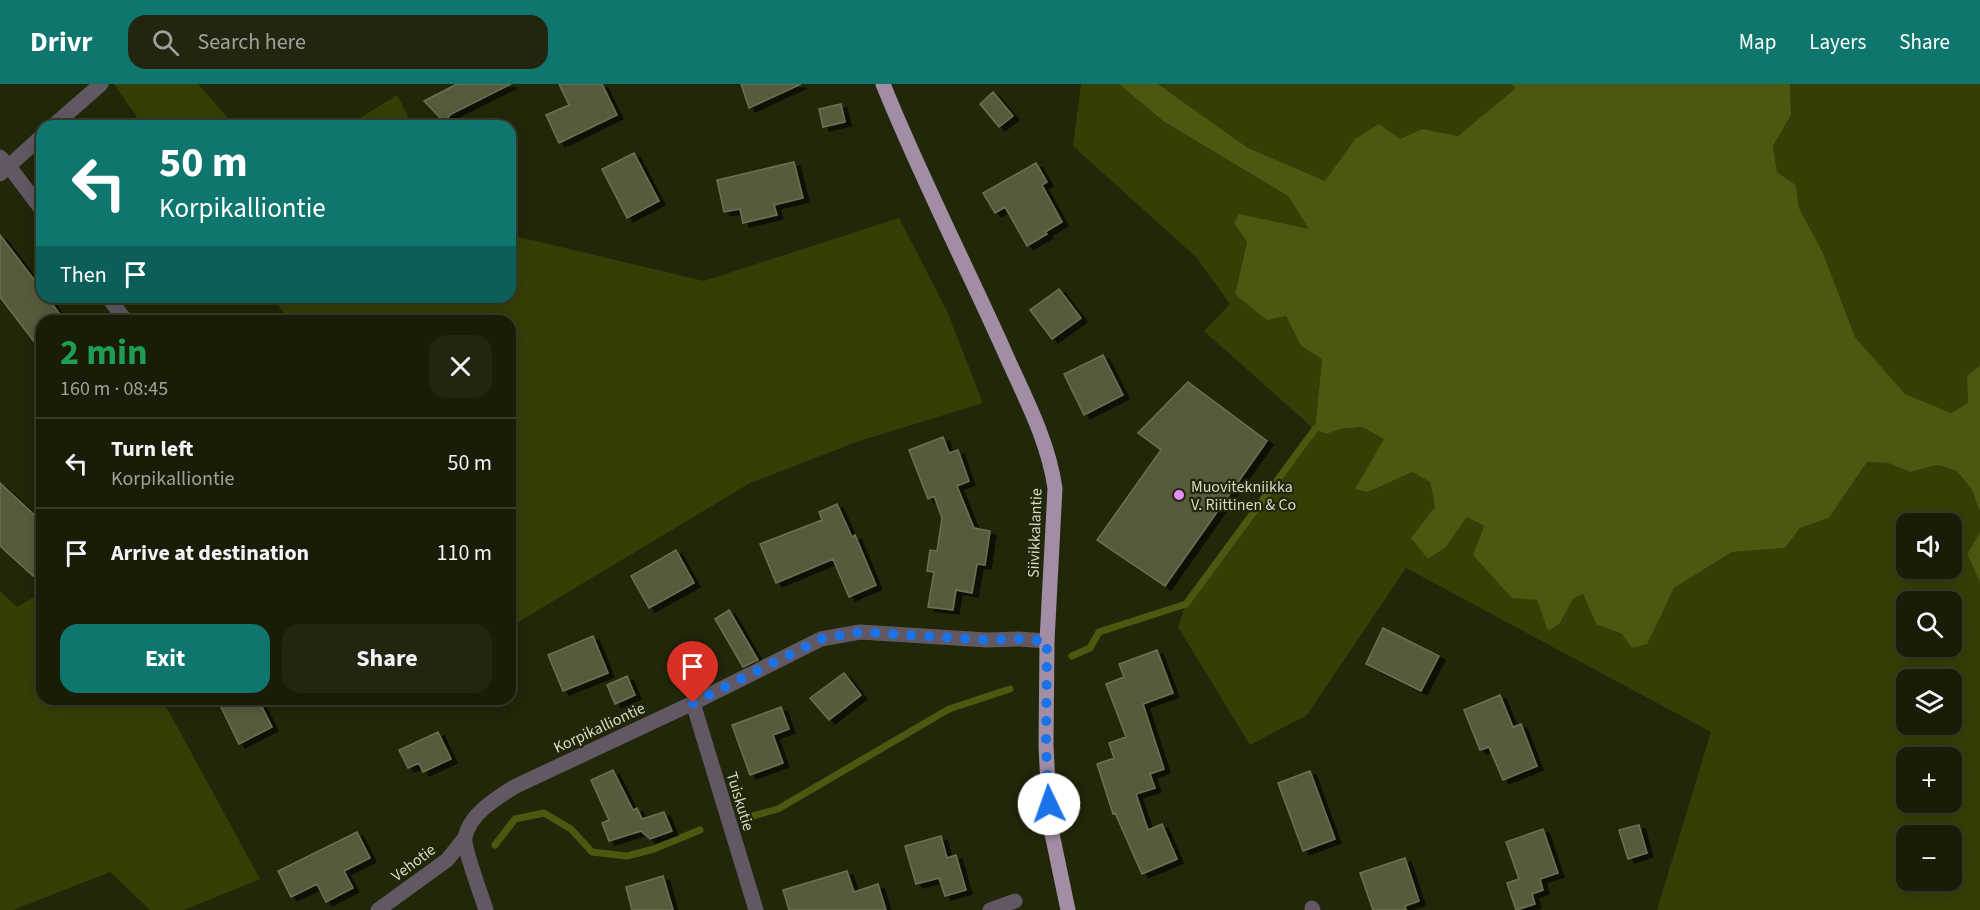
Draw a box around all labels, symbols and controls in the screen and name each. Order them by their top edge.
search box [128,15,548,69]
text: Drivr [30,22,92,62]
icon: search [149,26,182,59]
text: Search here [197,26,306,58]
text: Map [1739,27,1776,57]
text: Layers [1809,27,1866,57]
text: Share [1899,27,1950,57]
text: 50 m [159,133,248,193]
icon: left [60,144,138,222]
text: Korpikalliontie [159,189,326,228]
icon: arrive [119,258,152,291]
text: Then [60,259,107,291]
text: 2 min [60,327,148,378]
button: close [429,335,492,398]
text: 160 m · 08:45 [60,375,168,403]
text: Turn left [111,433,193,465]
icon: left [60,447,93,480]
text: 50 m [447,447,492,479]
text: Korpikalliontie [111,465,235,493]
place label: Muovitekniikka V. Riittinen & Co [1191,476,1296,516]
street label: Siivikkalantie [1022,488,1048,578]
marker: Muovitekniikka V. Riittinen & Co [1172,488,1186,502]
map controls [1896,513,1962,891]
button: sound [1896,513,1962,579]
icon: arrive [60,537,93,570]
text: Arrive at destination [111,537,309,569]
text: 110 m [437,537,492,569]
button: search [1896,591,1962,657]
button: Exit [60,624,270,693]
button: Share [282,624,492,693]
pin [667,641,718,703]
icon: arrive [676,650,709,683]
button: layers [1896,669,1962,735]
street label: Korpikalliontie [550,697,649,759]
button: + [1896,747,1962,813]
street label: Tuiskutie [721,769,759,834]
position arrow [1017,772,1081,836]
button: − [1896,825,1962,891]
street label: Vehotie [387,839,440,887]

